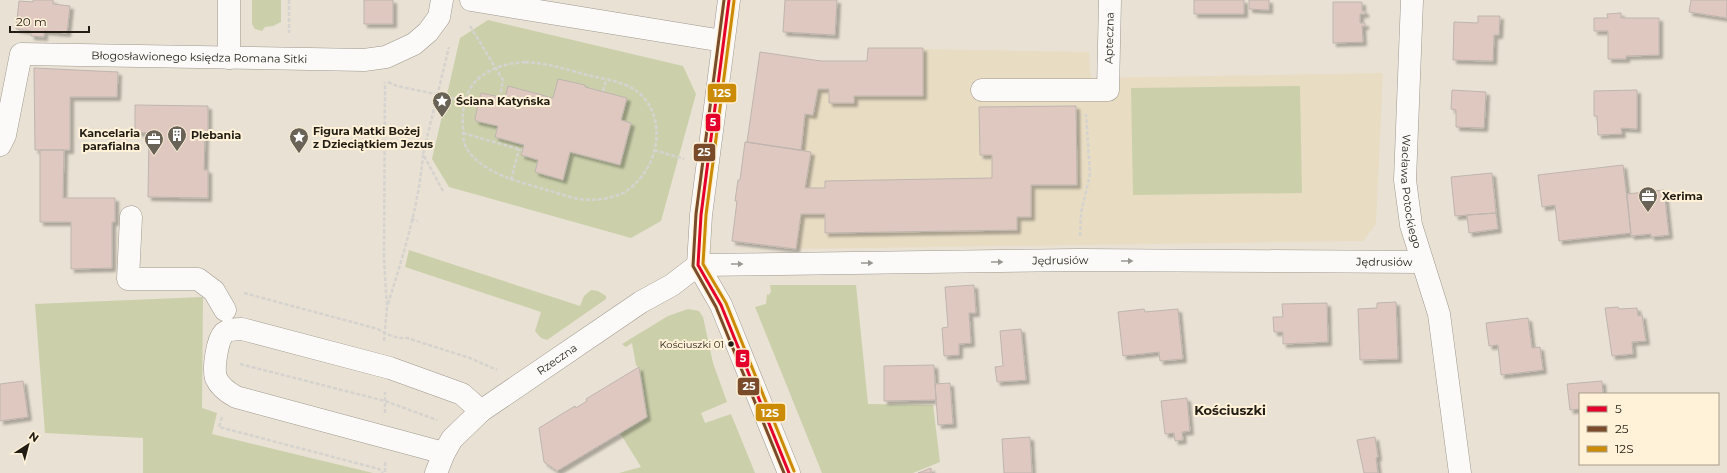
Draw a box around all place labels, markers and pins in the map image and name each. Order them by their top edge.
place icon: Ściana Katyńska [431,90,453,118]
place label: Ściana Katyńska [456,94,551,108]
building icon: Plebania [166,124,188,152]
place label: Figura Matki Bożej z Dzieciątkiem Jezus [313,124,433,151]
place label: Kancelaria parafialna [79,126,140,153]
place icon: Figura Matki Bożej z Dzieciątkiem Jezus [288,126,310,154]
office icon: Kancelaria parafialna [143,128,165,156]
place label: Plebania [191,128,241,142]
office icon: Xerima [1637,185,1659,213]
place label: Xerima [1662,189,1703,203]
place label: Kościuszki 01 [660,338,724,351]
marker: Kościuszki 01 [726,339,736,349]

